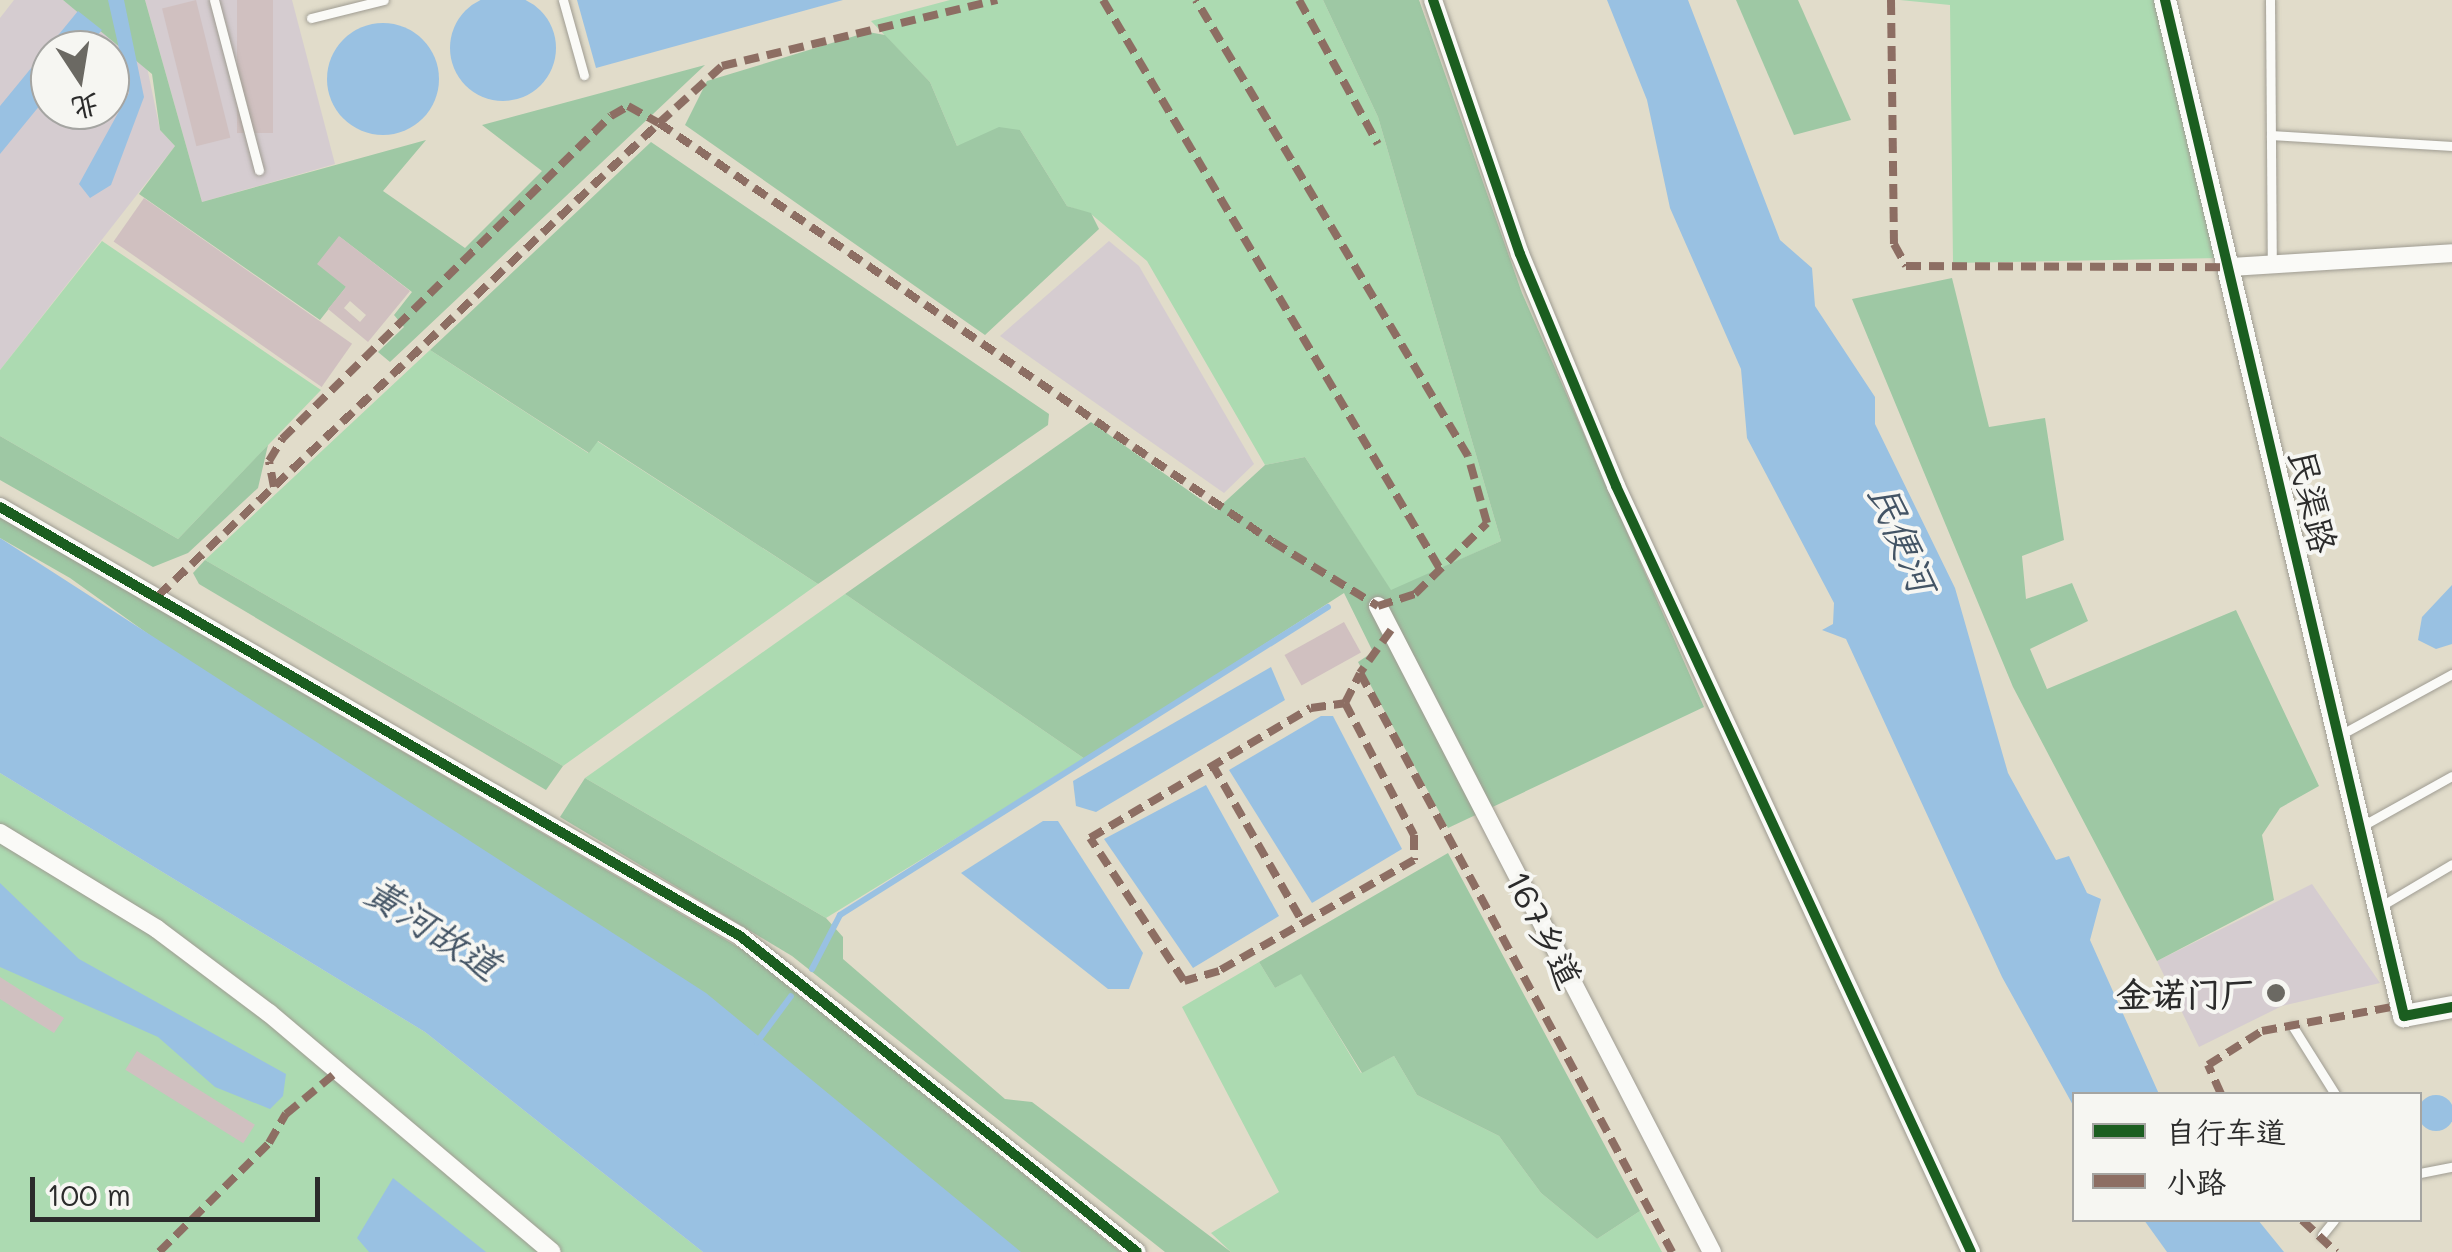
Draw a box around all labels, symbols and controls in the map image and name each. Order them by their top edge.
north arrow [30,30,130,130]
text: 北 [68,87,103,128]
street label: 民渠路 [2282,445,2346,557]
water label: 民便河 [1860,477,1946,599]
street label: 167乡道 [1498,863,1592,995]
water label: 黄河故道 [357,867,509,989]
place label: 金诺门厂 [2116,972,2256,1014]
marker: 金诺门厂 [2265,982,2287,1004]
legend [2072,1092,2422,1222]
text: 自行车道 [2166,1111,2286,1151]
scale bar [35,1157,325,1219]
text: 小路 [2166,1161,2226,1201]
text: 100 m [47,1174,131,1214]

